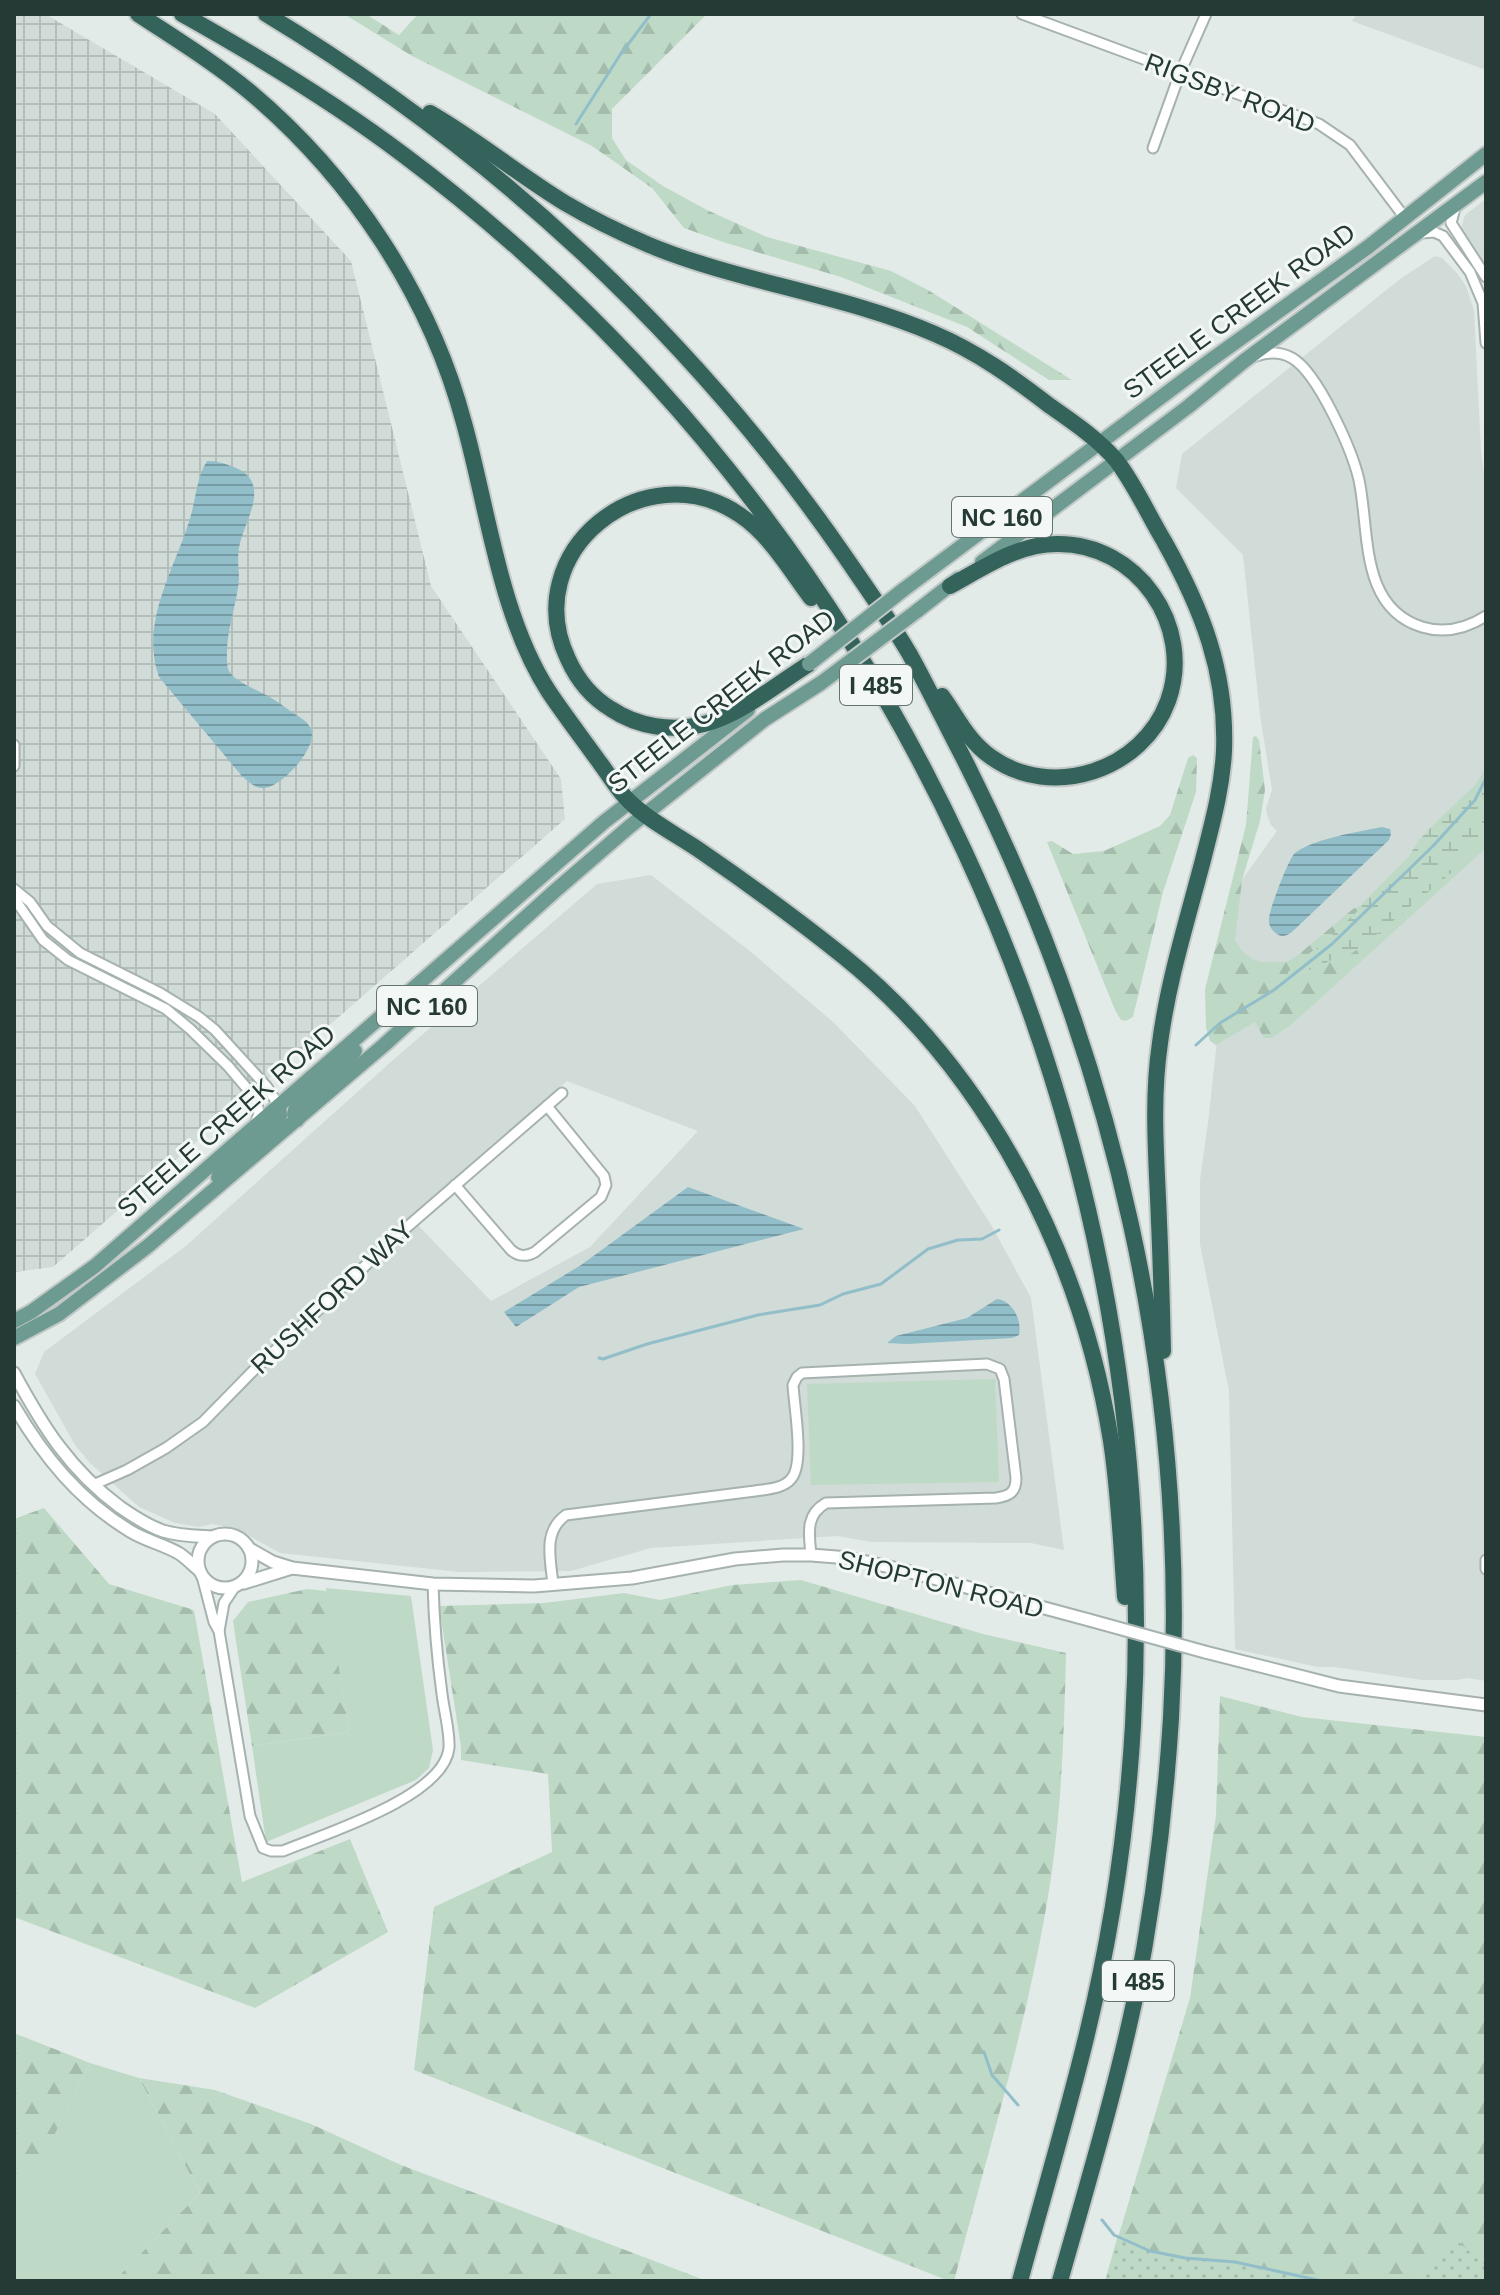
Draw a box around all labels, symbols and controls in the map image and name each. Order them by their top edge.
street label: RIGSBY ROAD [1141,47,1319,139]
street label: STEELE CREEK ROAD [1117,217,1361,405]
road number: NC 160 [952,497,1052,537]
street label: STEELE CREEK ROAD [602,603,840,799]
road number: I 485 [840,665,912,705]
road number: NC 160 [377,986,477,1026]
street label: STEELE CREEK ROAD [111,1018,341,1224]
street label: RUSHFORD WAY [245,1214,419,1380]
street label: SHOPTON ROAD [835,1544,1047,1624]
road number: I 485 [1102,1961,1174,2001]

